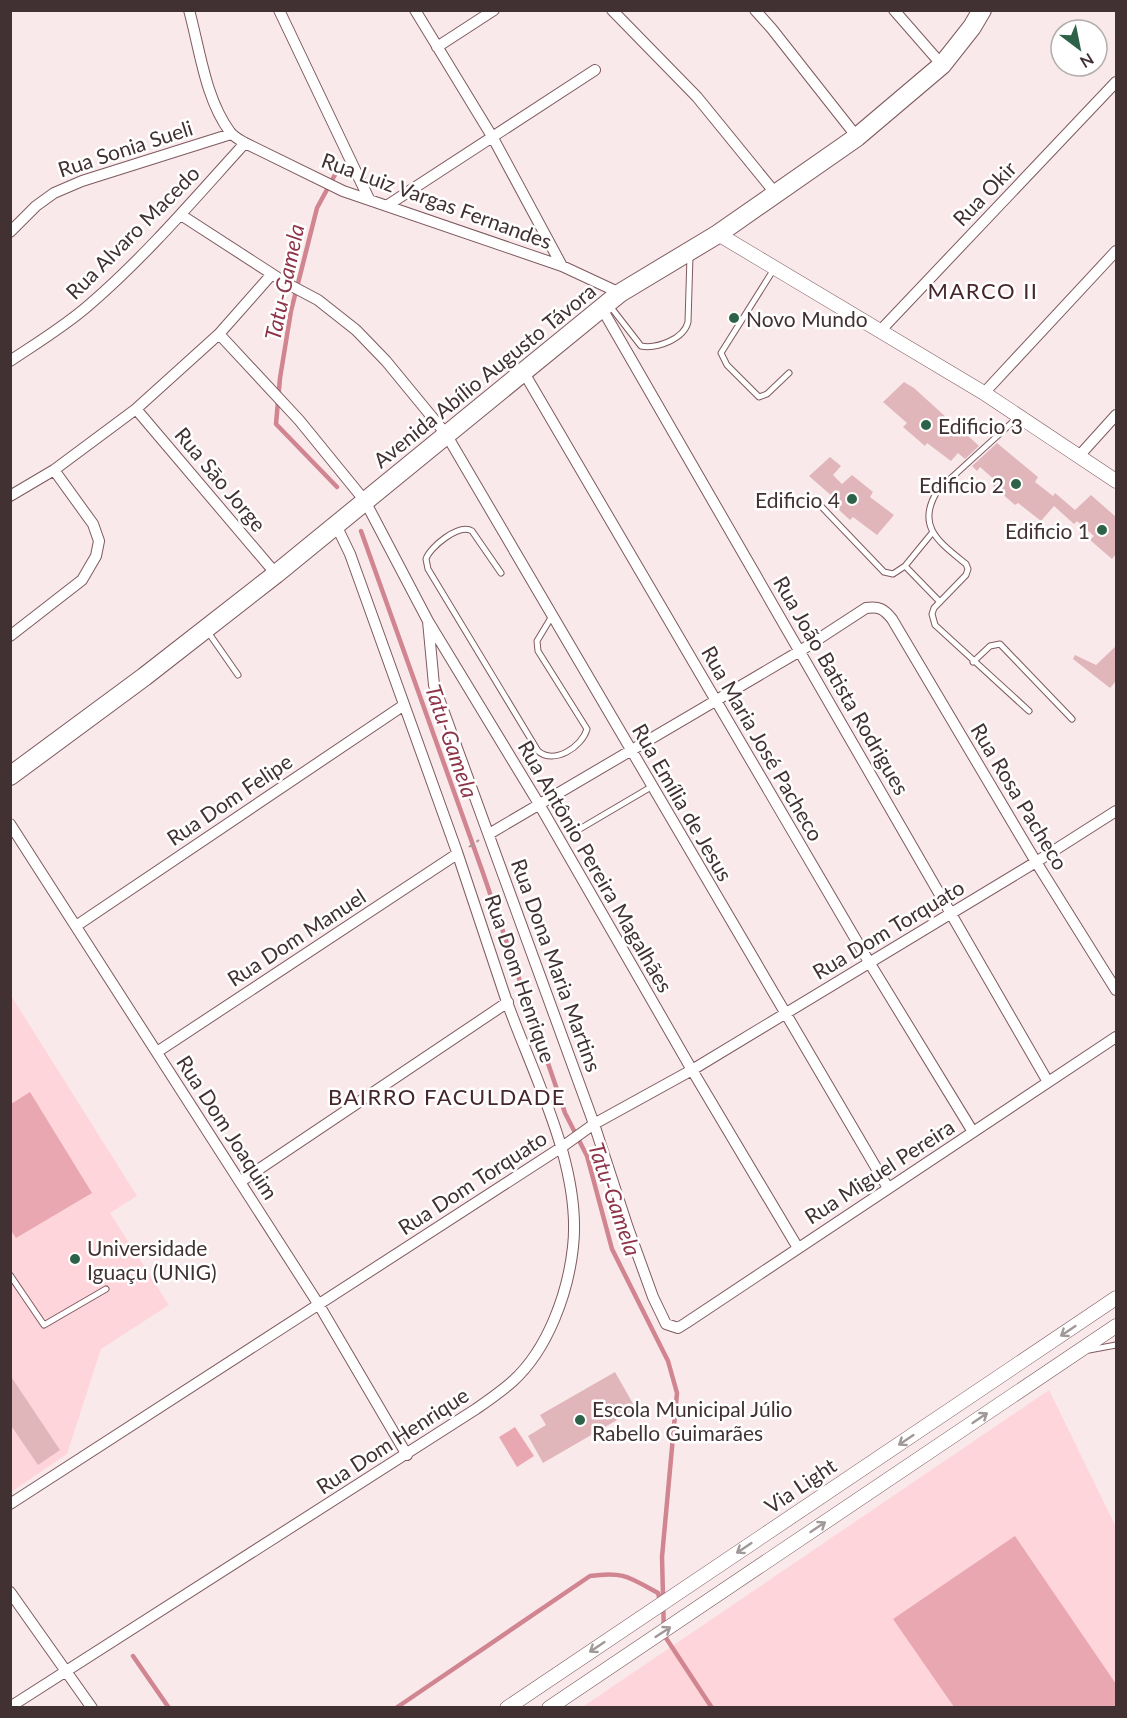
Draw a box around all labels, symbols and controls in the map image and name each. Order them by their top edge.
north arrow [1049,18,1109,78]
text: N [1077,50,1097,72]
street label: Rua Sonia Sueli [55,114,195,182]
street label: Rua Luiz Vargas Fernandes [318,147,556,253]
street label: Rua Okir [947,155,1021,231]
street label: Rua Alvaro Macedo [60,160,204,304]
water label: Tatu-Gamela [259,221,309,343]
district label: MARCO II [928,277,1038,304]
street label: Avenida Abílio Augusto Távora [368,278,600,472]
place label: Novo Mundo [746,306,868,331]
marker: Novo Mundo [727,311,741,325]
place label: Edificio 3 [938,413,1023,438]
marker: Edificio 3 [919,418,933,432]
street label: Rua Sāo Jorge [170,422,272,536]
place label: Edificio 2 [919,472,1004,497]
marker: Edificio 2 [1009,477,1023,491]
place label: Edificio 4 [755,487,840,512]
marker: Edificio 4 [845,492,859,506]
place label: Edificio 1 [1005,518,1090,543]
marker: Edificio 1 [1095,523,1109,537]
street label: Rua João Batista Rodrigues [769,571,915,799]
street label: Rua Maria José Pacheco [697,641,829,845]
water label: Tatu-Gamela [420,681,484,801]
street label: Rua Rosa Pacheco [966,718,1074,874]
street label: Rua Emília de Jesus [628,719,738,885]
street label: Rua Antônio Pereira Magalhães [513,736,679,996]
street label: Rua Dom Felipe [162,748,296,850]
street label: Rua Dona Maria Martins [507,855,607,1075]
street label: Rua Dom Torquato [808,874,968,984]
street label: Rua Dom Manuel [222,883,370,991]
street label: Rua Dom Henrique [480,891,562,1065]
street label: Rua Dom Joaquim [172,1050,284,1204]
district label: BAIRRO FACULDADE [328,1083,566,1110]
street label: Rua Miguel Pereira [800,1113,958,1229]
street label: Rua Dom Torquato [393,1125,551,1239]
water label: Tatu-Gamela [583,1139,647,1259]
place label: Universidade Iguaçu (UNIG) [87,1235,217,1284]
marker: Universidade Iguaçu (UNIG) [68,1252,82,1266]
one-way arrow [1060,1325,1077,1337]
street label: Rua Dom Henrique [311,1381,473,1499]
place label: Escola Municipal Júlio Rabello Guimarães [592,1396,793,1445]
one-way arrow [971,1412,988,1424]
marker: Escola Municipal Júlio Rabello Guimarães [573,1413,587,1427]
one-way arrow [898,1434,915,1446]
street label: Via Light [759,1452,841,1518]
one-way arrow [809,1521,826,1533]
one-way arrow [736,1542,753,1554]
one-way arrow [654,1626,671,1638]
one-way arrow [588,1641,605,1654]

